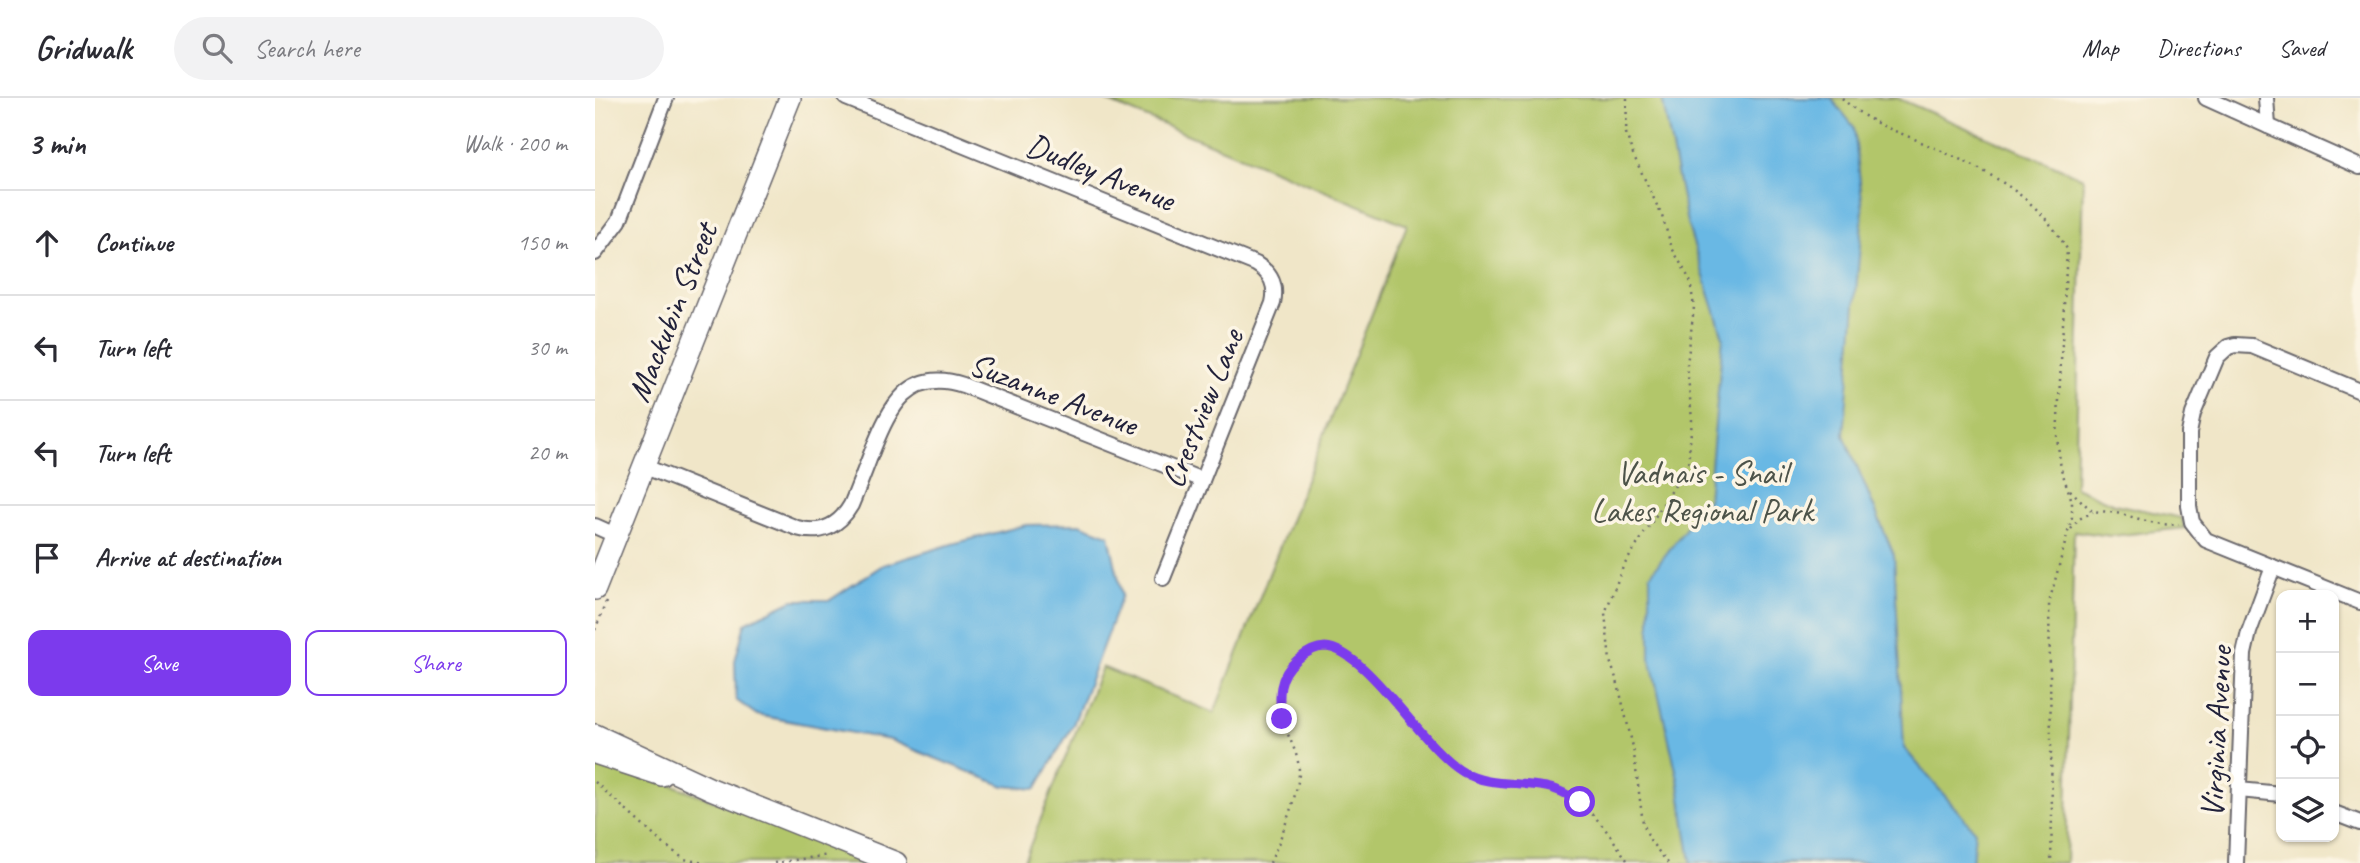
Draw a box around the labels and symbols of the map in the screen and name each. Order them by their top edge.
street label: Dudley Avenue [1021,123,1183,221]
street label: Mackubin Street [617,214,728,408]
street label: Crestview Lane [1151,321,1254,494]
street label: Suzanne Avenue [964,343,1146,446]
park label: Vadnais - Snail Lakes Regional Park [1591,452,1816,532]
street label: Virginia Avenue [2191,643,2242,819]
route end [1266,703,1297,734]
route start [1564,786,1595,817]

